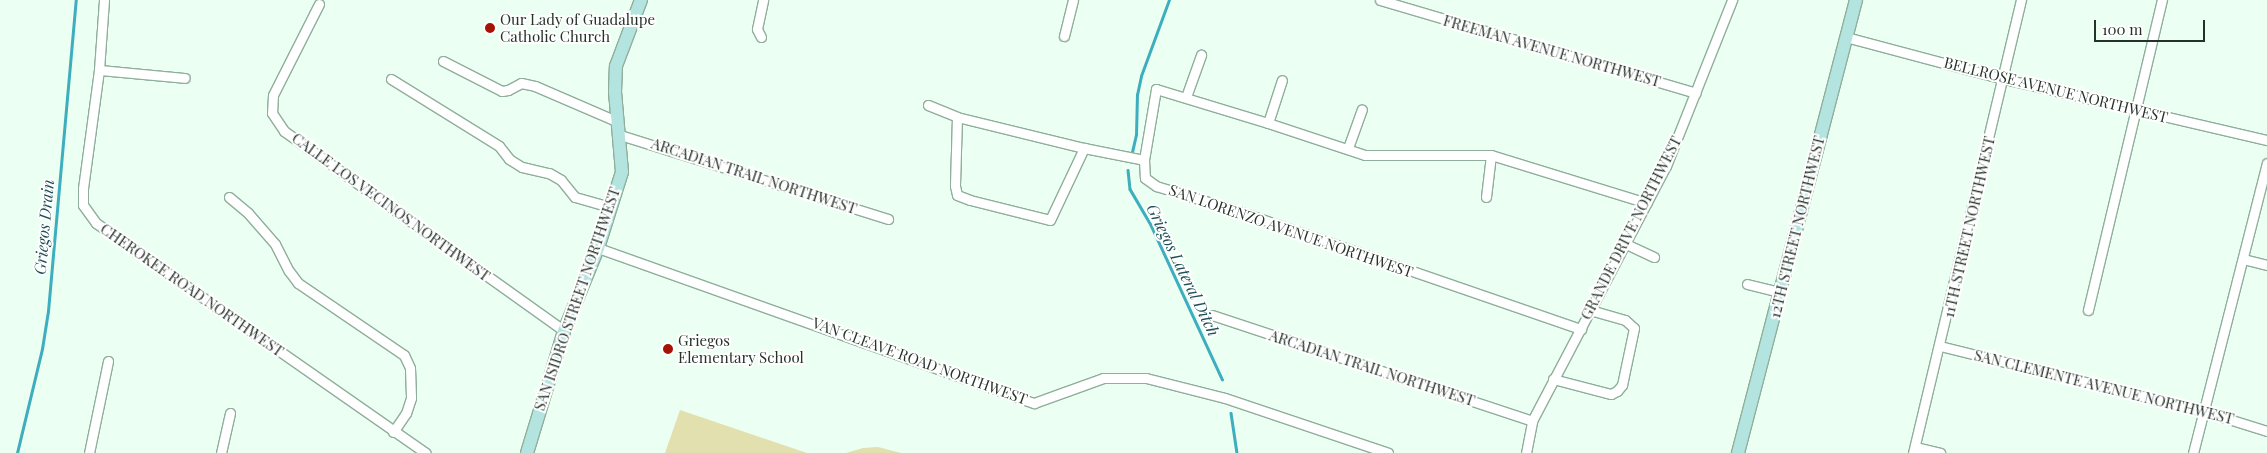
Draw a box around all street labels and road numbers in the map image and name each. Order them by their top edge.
street label: FREEMAN AVENUE NORTHWEST [1441,11,1663,91]
street label: BELLROSE AVENUE NORTHWEST [1942,53,2170,127]
street label: CALLE LOS VECINOS NORTHWEST [288,129,494,285]
street label: GRANDE DRIVE NORTHWEST [1577,133,1685,323]
street label: ARCADIAN TRAIL NORTHWEST [649,134,859,218]
street label: 12TH STREET NORTHWEST [1766,134,1828,320]
street label: 11TH STREET NORTHWEST [1939,134,1999,320]
street label: SAN LORENZO AVENUE NORTHWEST [1166,181,1416,281]
street label: SAN ISIDRO STREET NORTHWEST [530,185,624,413]
street label: CHEROKEE ROAD NORTHWEST [97,220,287,360]
street label: VAN CLEAVE ROAD NORTHWEST [810,314,1030,408]
street label: ARCADIAN TRAIL NORTHWEST [1267,326,1477,410]
street label: SAN CLEMENTE AVENUE NORTHWEST [1972,346,2236,428]

